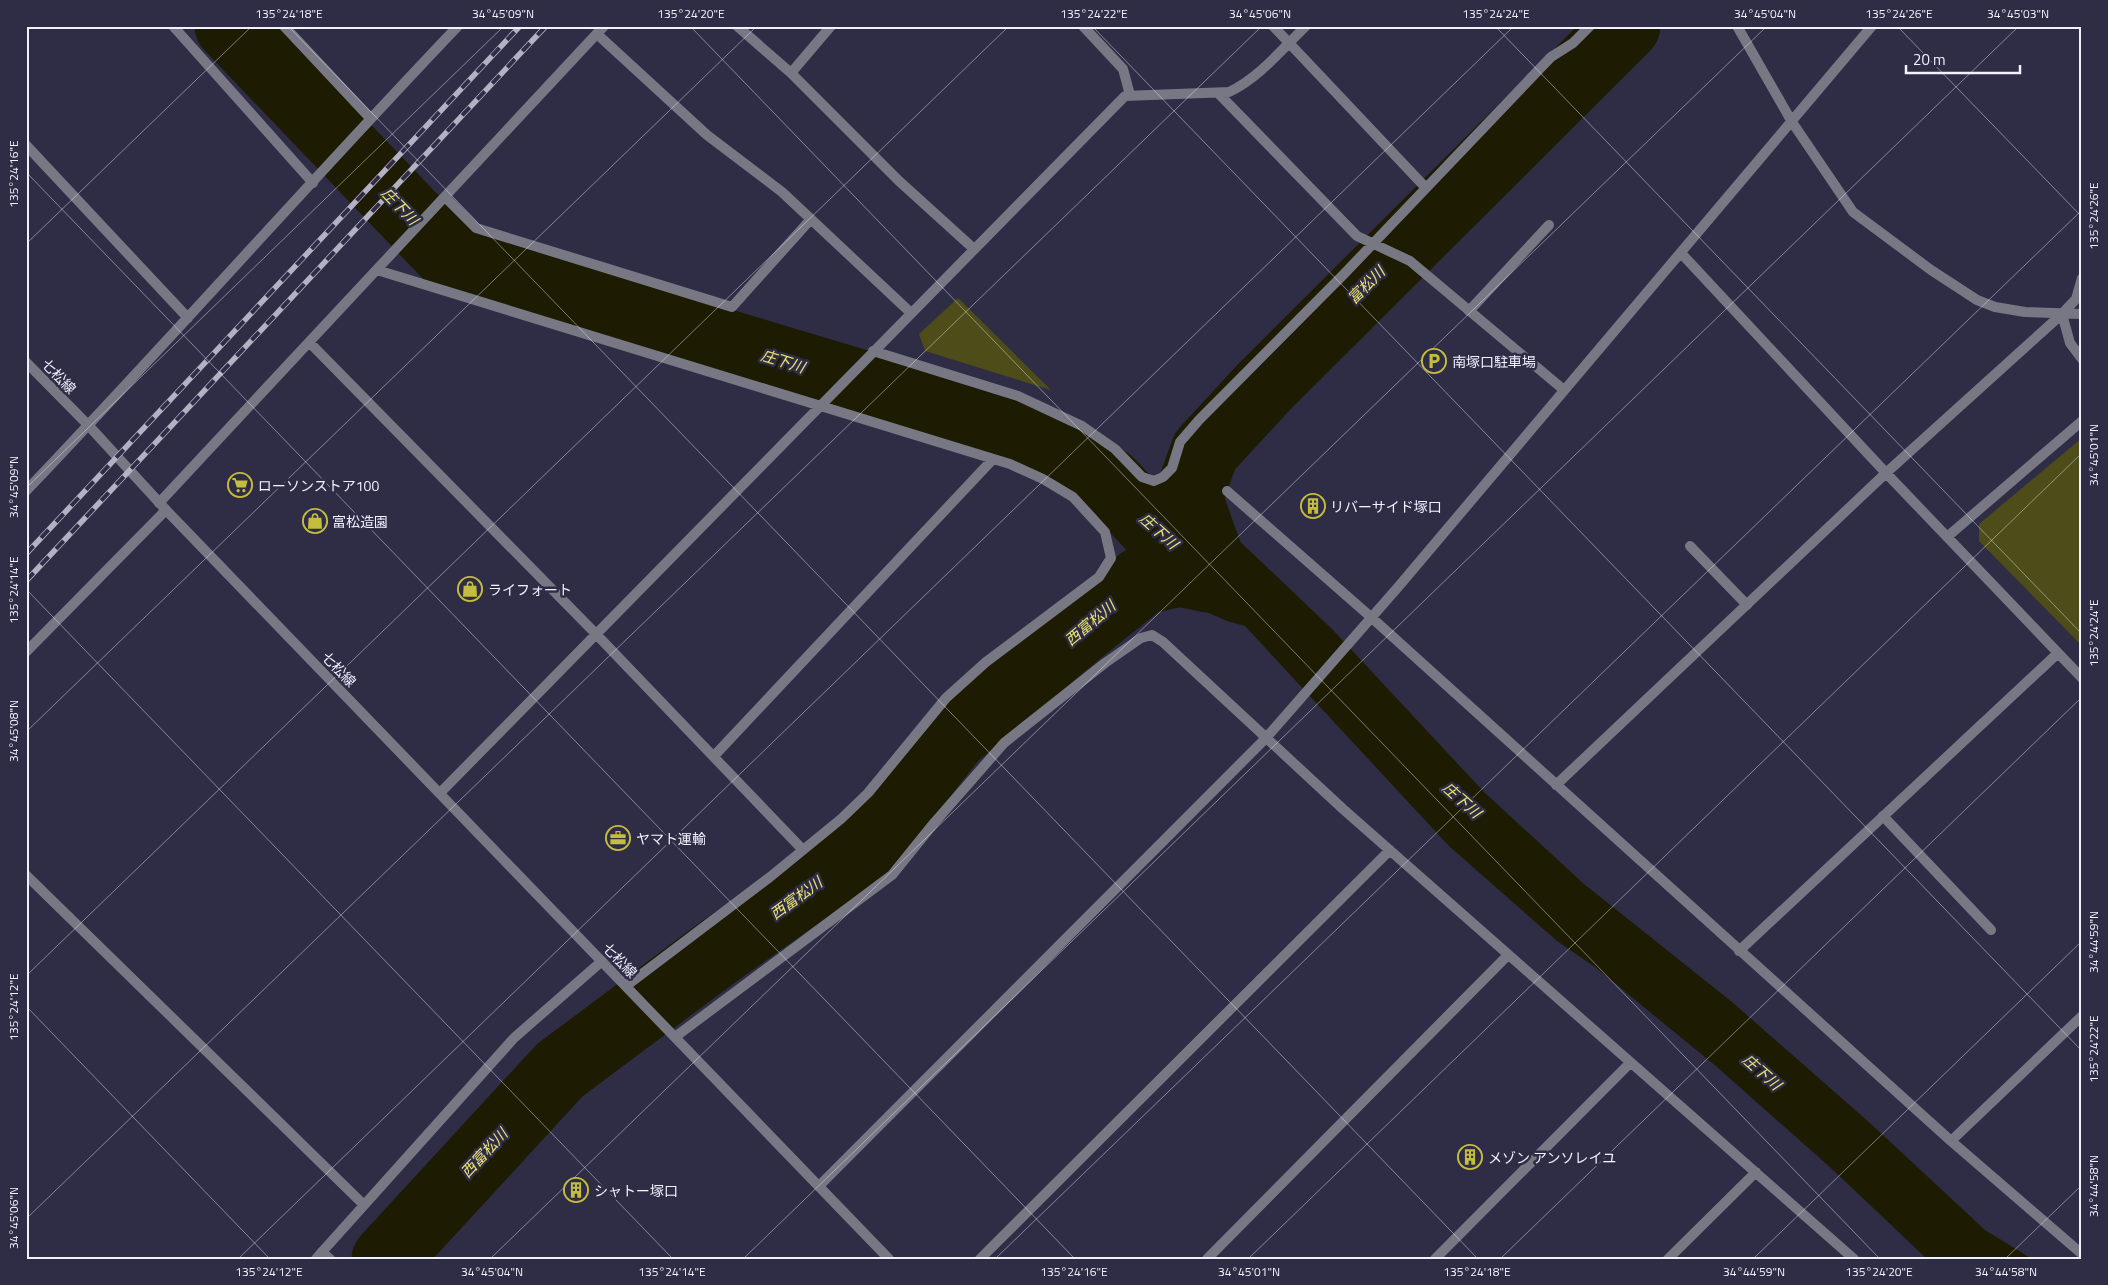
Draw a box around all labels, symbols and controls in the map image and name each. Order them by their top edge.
text: 135°24'18"E [255,4,323,23]
text: 34°45'09"N [472,4,534,23]
text: 135°24'20"E [657,4,725,23]
text: 135°24'22"E [1060,4,1128,23]
text: 34°45'06"N [1229,4,1291,23]
text: 135°24'24"E [1462,4,1530,23]
text: 34°45'04"N [1734,4,1796,23]
text: 135°24'26"E [1865,4,1933,23]
text: 34°45'03"N [1987,4,2049,23]
scale bar [1906,42,2019,74]
text: 20 m [1913,48,1946,71]
text: 135°24'16"E [4,140,23,208]
water label: 庄下川 [376,182,425,232]
text: 135°24'26"E [2084,182,2103,250]
water label: 富松川 [1342,260,1391,309]
water label: 庄下川 [758,343,810,379]
parking icon: 南塚口駐車場 [1421,348,1447,374]
place label: 南塚口駐車場 [1452,351,1536,372]
street label: 七松線 [37,354,81,398]
text: 34°45'01"N [2084,424,2103,486]
text: 34°45'09"N [4,456,23,518]
supermarket icon: ローソンストア100 [227,472,253,498]
place label: ローソンストア100 [258,475,379,496]
building icon: リバーサイド塚口 [1300,493,1326,519]
place label: リバーサイド塚口 [1330,496,1442,517]
water label: 庄下川 [1135,507,1185,556]
shop icon: 富松造園 [302,508,328,534]
place label: 富松造園 [332,511,388,532]
text: 135°24'14"E [4,556,23,624]
shop icon: ライフォート [457,576,483,602]
place label: ライフォート [488,579,572,600]
water label: 西富松川 [1060,594,1122,651]
text: 135°24'24"E [2084,599,2103,667]
street label: 七松線 [317,647,361,691]
text: 34°45'08"N [4,700,23,762]
water label: 庄下川 [1438,776,1488,825]
office icon: ヤマト運輸 [605,825,631,851]
place label: ヤマト運輸 [636,828,706,849]
water label: 西富松川 [765,870,829,925]
text: 34°44'59"N [2084,911,2103,973]
street label: 七松線 [598,938,642,982]
text: 135°24'12"E [4,973,23,1041]
text: 135°24'22"E [2084,1015,2103,1083]
water label: 庄下川 [1738,1048,1788,1097]
water label: 西富松川 [455,1122,514,1183]
building icon: メゾン アンソレイユ [1457,1144,1483,1170]
place label: メゾン アンソレイユ [1488,1147,1616,1168]
text: 34°44'58"N [2084,1155,2103,1217]
building icon: シャトー塚口 [563,1177,589,1203]
place label: シャトー塚口 [594,1180,678,1201]
text: 34°45'06"N [4,1187,23,1249]
text: 135°24'12"E [235,1262,303,1281]
text: 34°45'04"N [461,1262,523,1281]
text: 135°24'14"E [638,1262,706,1281]
text: 135°24'16"E [1040,1262,1108,1281]
text: 34°45'01"N [1218,1262,1280,1281]
text: 135°24'18"E [1443,1262,1511,1281]
text: 34°44'59"N [1723,1262,1785,1281]
text: 135°24'20"E [1845,1262,1913,1281]
text: 34°44'58"N [1975,1262,2037,1281]

